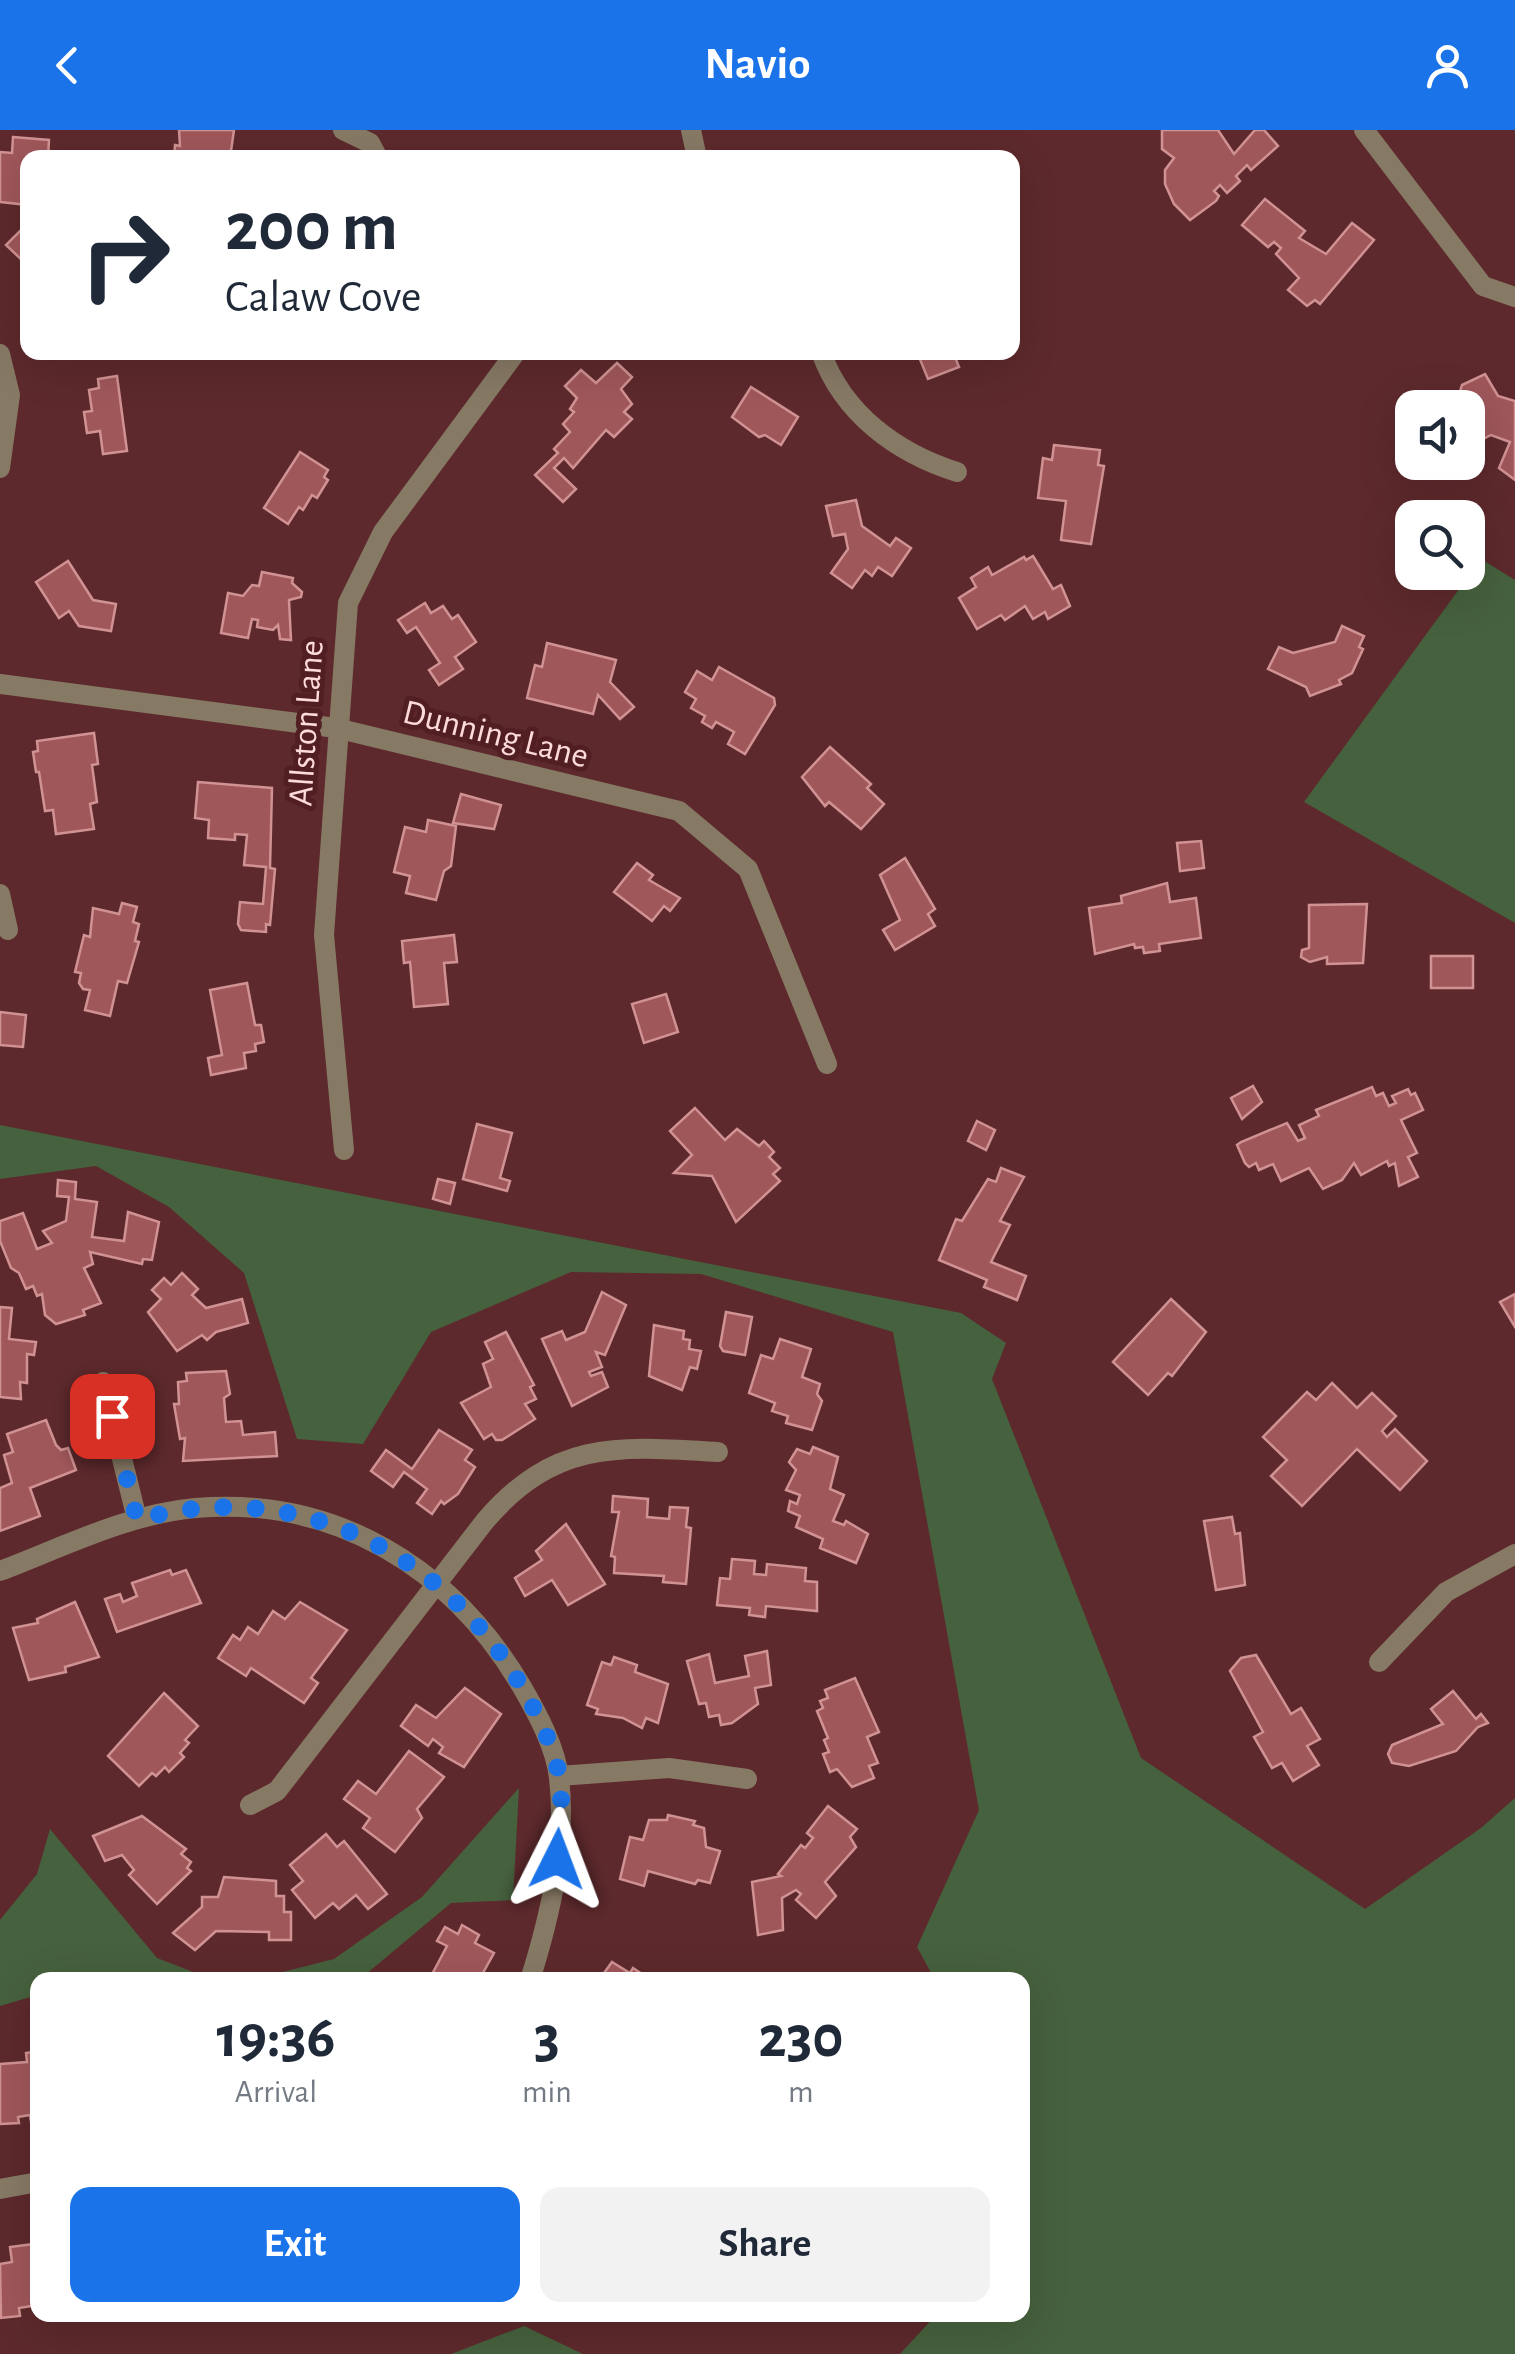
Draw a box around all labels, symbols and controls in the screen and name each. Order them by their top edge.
icon: back [40,38,95,93]
icon: person [1420,38,1475,93]
text: Navio [705,42,810,87]
icon: right [60,190,190,320]
text: 200 m [225,193,398,263]
text: Calaw Cove [225,275,421,320]
map controls [1395,390,1485,590]
button: sound [1395,390,1485,480]
button: search [1395,500,1485,590]
street label: Allston Lane [283,639,330,807]
street label: Dunning Lane [399,695,592,774]
pin [70,1374,155,1459]
icon: arrive [85,1389,140,1444]
position arrow [505,1807,609,1911]
text: 19:36 [216,2008,336,2068]
text: 3 [534,2008,560,2068]
text: 230 [758,2008,844,2068]
text: Arrival [235,2076,317,2108]
text: min [522,2076,572,2108]
text: m [788,2076,814,2108]
button: Exit [70,2187,520,2302]
button: Share [540,2187,990,2302]

